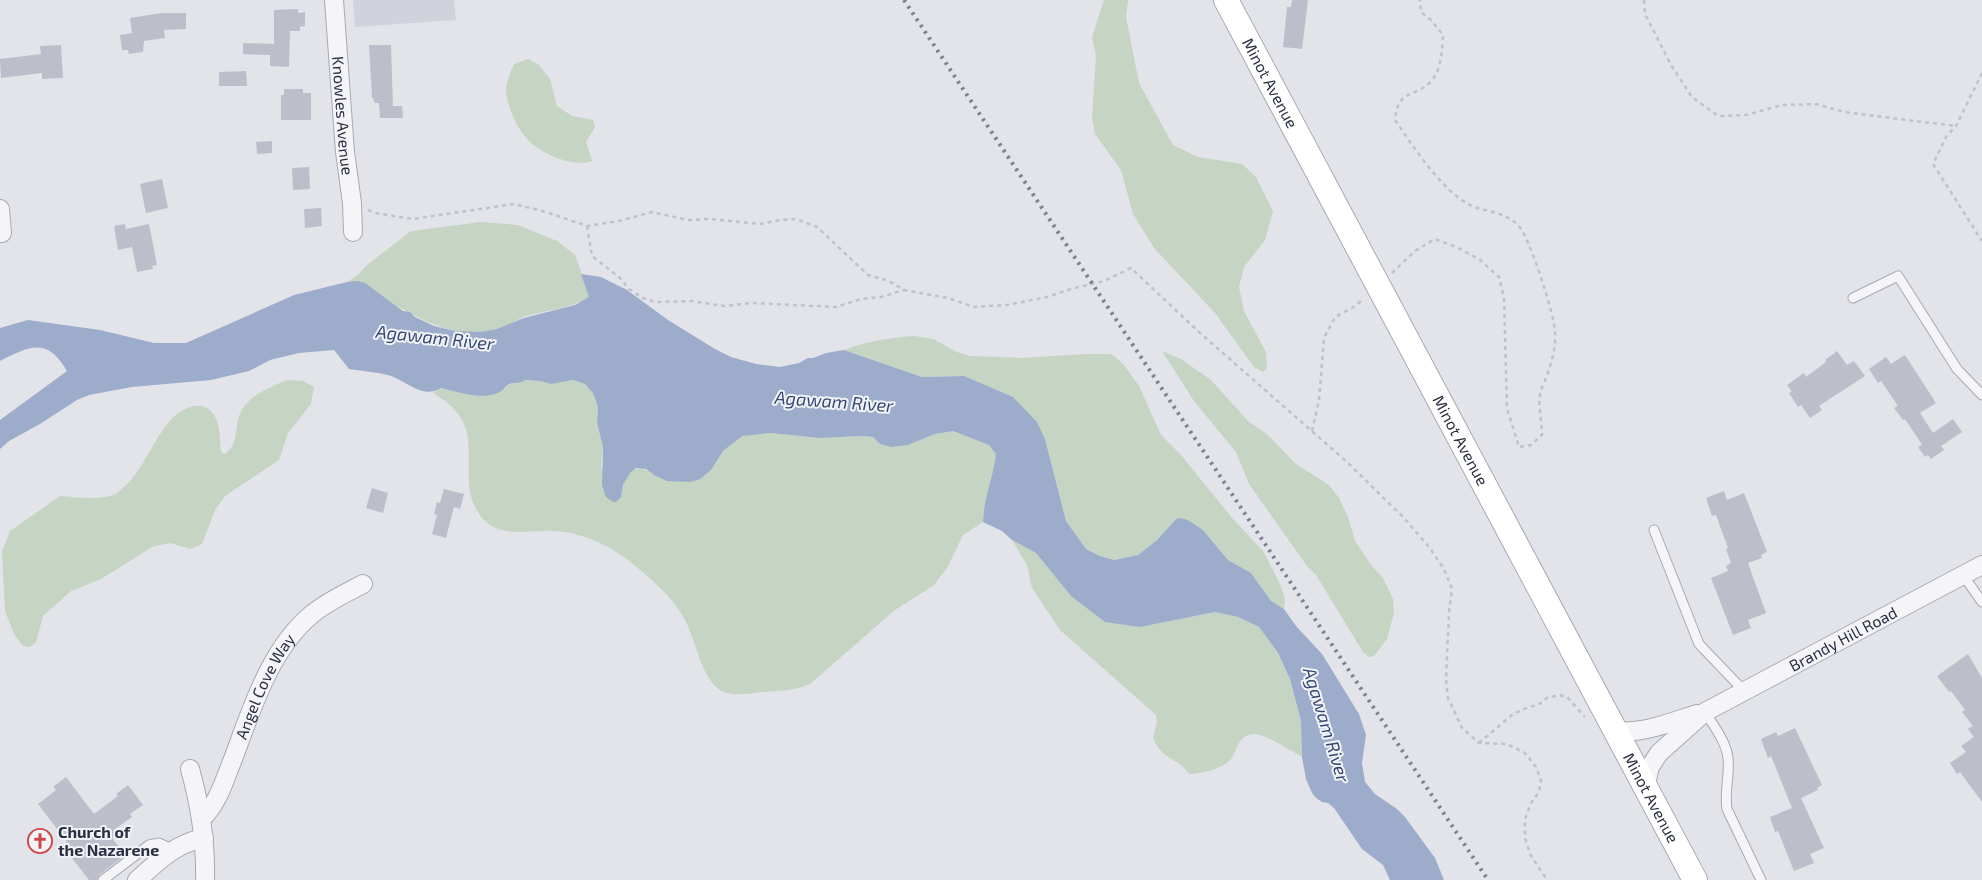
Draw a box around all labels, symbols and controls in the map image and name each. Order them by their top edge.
street label: Minot Avenue [1239,34,1302,131]
street label: Knowles Avenue [329,55,358,176]
water label: Agawam River [374,320,496,354]
water label: Agawam River [773,386,895,416]
street label: Minot Avenue [1429,392,1493,488]
street label: Brandy Hill Road [1785,602,1900,675]
street label: Angel Cove Way [231,629,299,742]
water label: Agawam River [1299,664,1355,786]
street label: Minot Avenue [1620,749,1683,846]
place label: Church of the Nazarene [58,822,159,859]
church icon: Church of the Nazarene [27,828,53,854]

